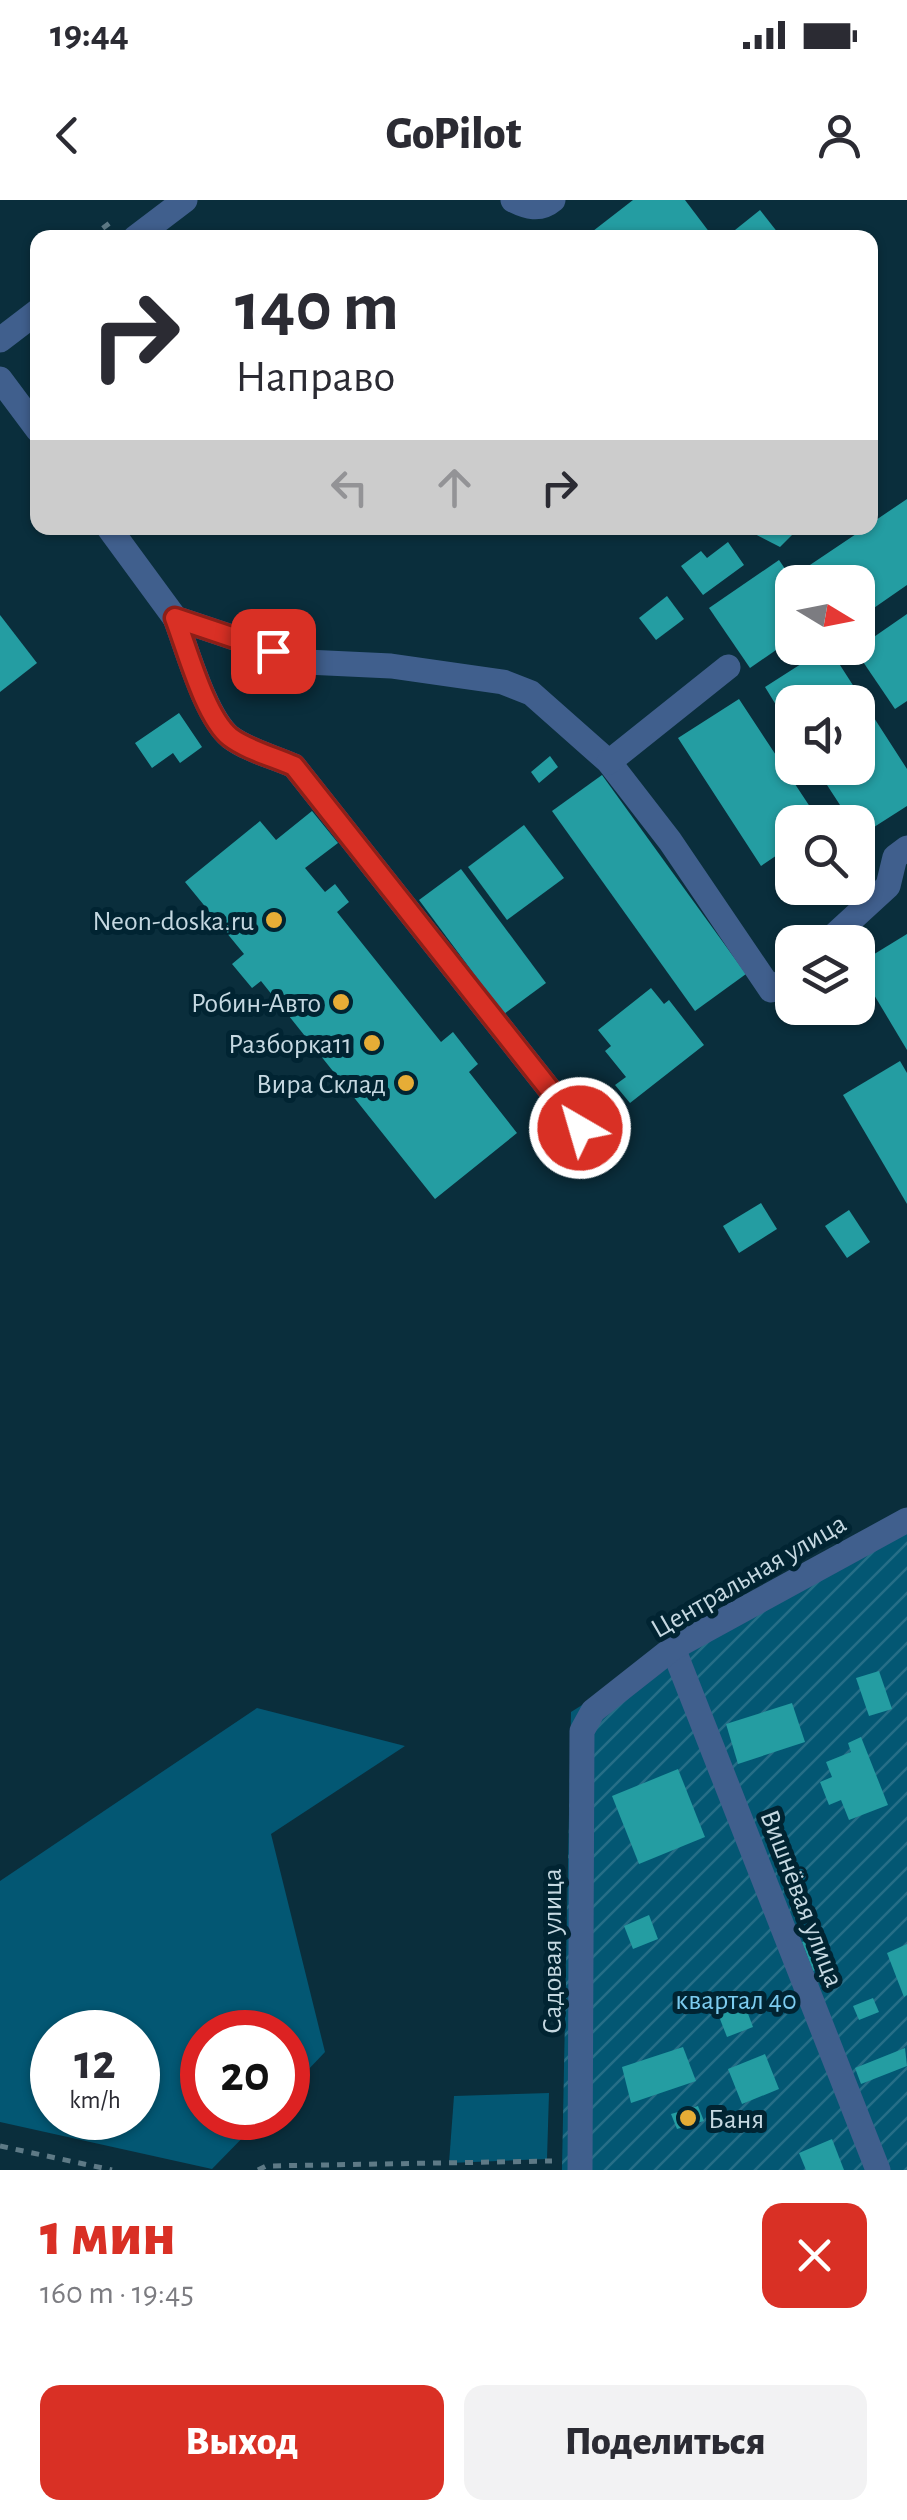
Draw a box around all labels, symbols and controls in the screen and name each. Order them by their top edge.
text: 19:44 [50,16,129,54]
icon: back [40,108,95,163]
icon: person [812,108,867,163]
text: GoPilot [386,112,521,157]
icon: right [70,270,200,400]
text: 140 m [235,273,399,343]
text: Направо [235,355,395,400]
icon: left [322,460,377,515]
icon: ahead [427,460,482,515]
icon: right [532,460,587,515]
north arrow [775,565,875,665]
map controls [775,565,875,1025]
pin [231,609,316,694]
icon: arrive [246,624,301,679]
button: sound [775,685,875,785]
button: search [775,805,875,905]
place label: Neon-doska.ru [93,908,254,936]
marker: Neon-doska.ru [263,909,285,931]
button: layers [775,925,875,1025]
place label: Робин-Авто [191,990,321,1018]
marker: Робин-Авто [330,991,352,1013]
place label: Разборка11 [228,1031,352,1059]
marker: Разборка11 [361,1032,383,1054]
place label: Вира Склад [256,1071,386,1099]
marker: Вира Склад [395,1072,417,1094]
position arrow [528,1076,632,1180]
street label: Центральная улица [647,1509,852,1644]
street label: Вишнёвая улица [754,1806,848,1991]
street label: Садовая улица [539,1868,567,2034]
park label: квартал 40 [675,1987,797,2015]
speed limit sign: 20 [180,2010,310,2140]
text: 12 [74,2038,116,2088]
text: km/h [69,2088,121,2113]
place label: Баня [708,2106,764,2134]
marker: Баня [677,2107,699,2129]
button: close [762,2203,867,2308]
text: 1 мин [40,2206,176,2266]
text: 160 m · 19:45 [40,2277,194,2309]
button: Выход [40,2385,444,2500]
button: Поделиться [464,2385,867,2500]

